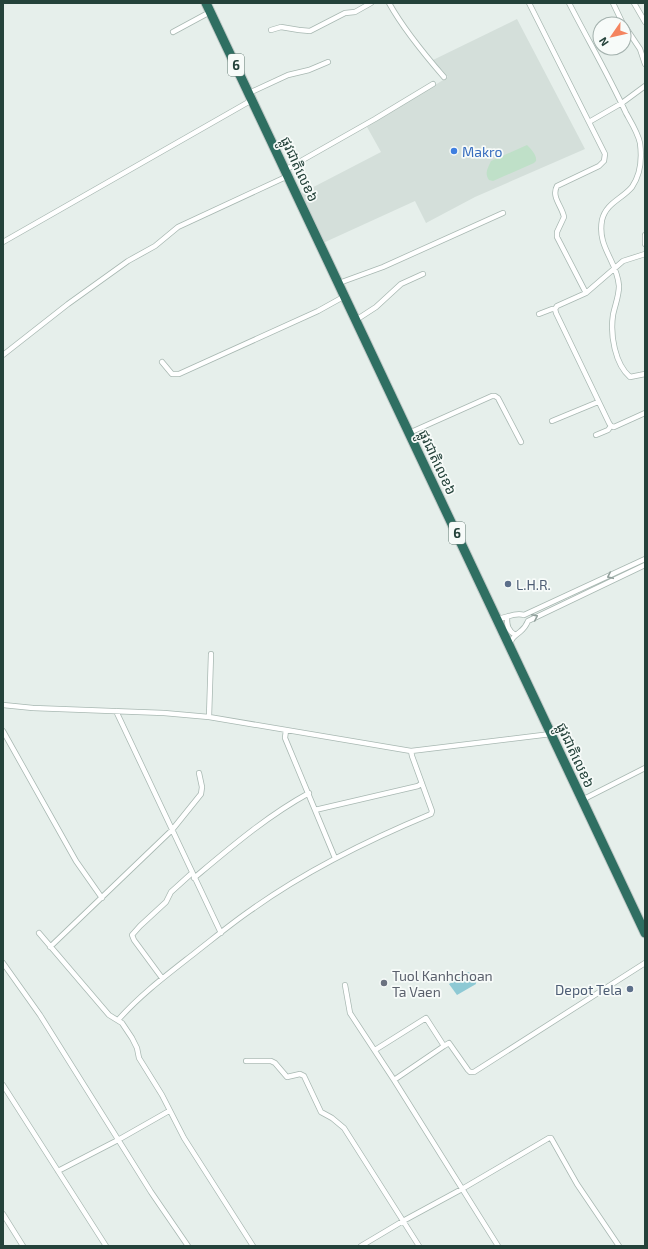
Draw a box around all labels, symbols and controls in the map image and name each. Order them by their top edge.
north arrow [592,16,632,56]
text: N [596,35,611,49]
road number: 6 [228,54,244,76]
street label: ផ្លូវជាតិលេខ៦ [274,134,323,206]
place label: Makro [462,143,503,160]
marker: Makro [449,146,459,156]
street label: ផ្លូវជាតិលេខ៦ [412,427,461,499]
road number: 6 [449,522,465,544]
one-way arrow [607,571,614,579]
place label: L.H.R. [516,576,551,593]
marker: L.H.R. [503,579,513,589]
one-way arrow [531,615,538,622]
street label: ផ្លូវជាតិលេខ៦ [550,720,599,792]
place label: Tuol Kanhchoan Ta Vaen [392,967,493,1000]
marker: Tuol Kanhchoan Ta Vaen [379,978,389,988]
place label: Depot Tela [555,981,622,998]
marker: Depot Tela [625,984,635,994]

